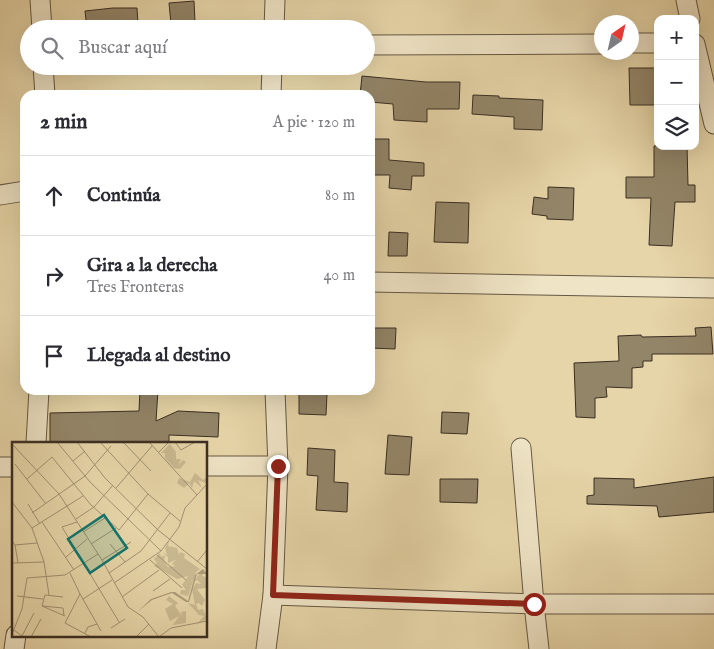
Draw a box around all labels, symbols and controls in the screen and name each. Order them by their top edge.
north arrow [594,15,639,60]
map controls [654,15,699,150]
button: + [654,15,699,60]
search box [20,20,375,75]
icon: search [38,34,66,62]
text: Buscar aquí [78,36,167,60]
button: − [654,60,699,105]
button: layers [654,105,699,150]
text: 2 min [40,109,87,136]
text: A pie · 120 m [273,113,355,133]
icon: ahead [40,182,68,210]
text: Continúa [87,184,161,208]
text: 80 m [325,186,355,206]
text: Gira a la derecha [87,254,217,278]
icon: right [40,262,68,290]
text: 40 m [323,266,355,286]
text: Tres Fronteras [87,278,184,298]
icon: arrive [40,342,68,370]
text: Llegada al destino [87,344,230,368]
inset map [12,442,208,636]
route end [267,455,290,478]
route start [523,593,546,616]

